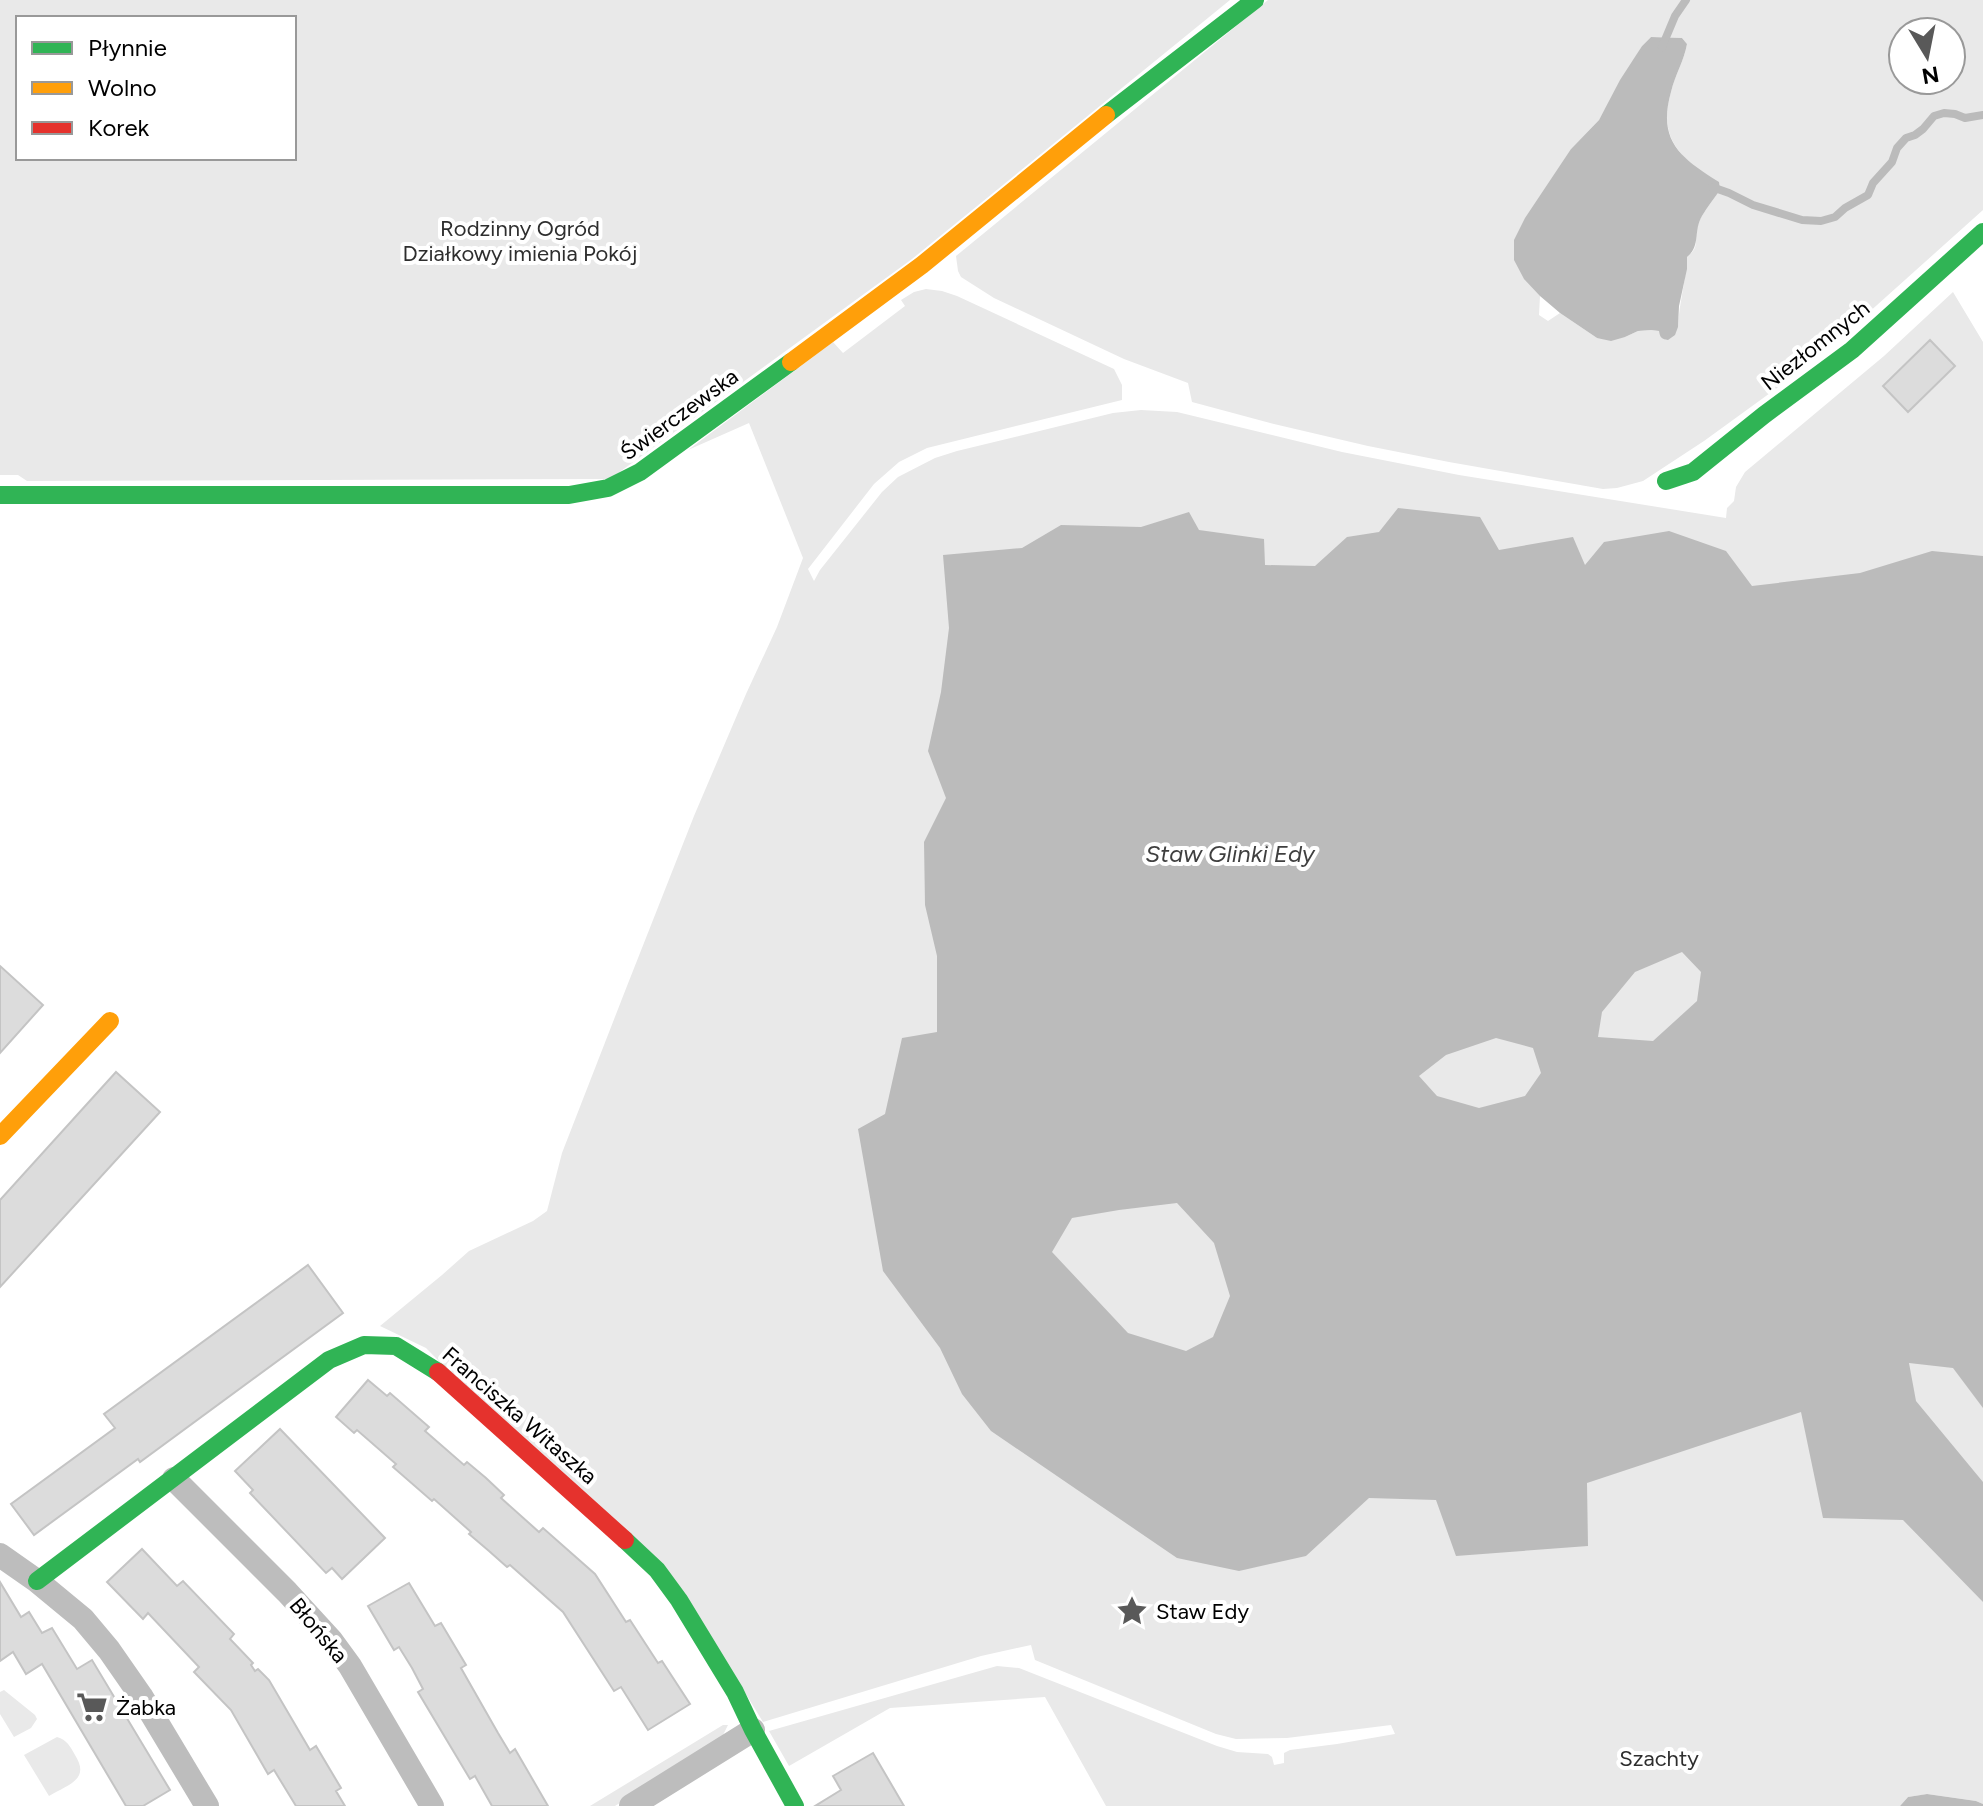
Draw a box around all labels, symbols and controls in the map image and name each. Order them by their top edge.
legend [16,16,296,160]
north arrow [1887,16,1967,96]
text: Płynnie [88,33,167,62]
text: N [1920,60,1941,90]
text: Wolno [88,73,157,102]
text: Korek [88,113,150,142]
park label: Rodzinny Ogród Działkowy imienia Pokój [403,215,637,267]
street label: Niezłomnych [1756,295,1875,396]
street label: Świerczewska [615,363,743,466]
water label: Staw Glinki Edy [1145,839,1316,868]
street label: Franciszka Witaszka [437,1341,603,1490]
street label: Błońska [284,1592,354,1668]
place icon: Staw Edy [1115,1594,1149,1628]
place label: Staw Edy [1156,1598,1249,1625]
supermarket icon: Żabka [75,1690,109,1724]
place label: Żabka [116,1694,176,1721]
park label: Szachty [1619,1745,1699,1772]

